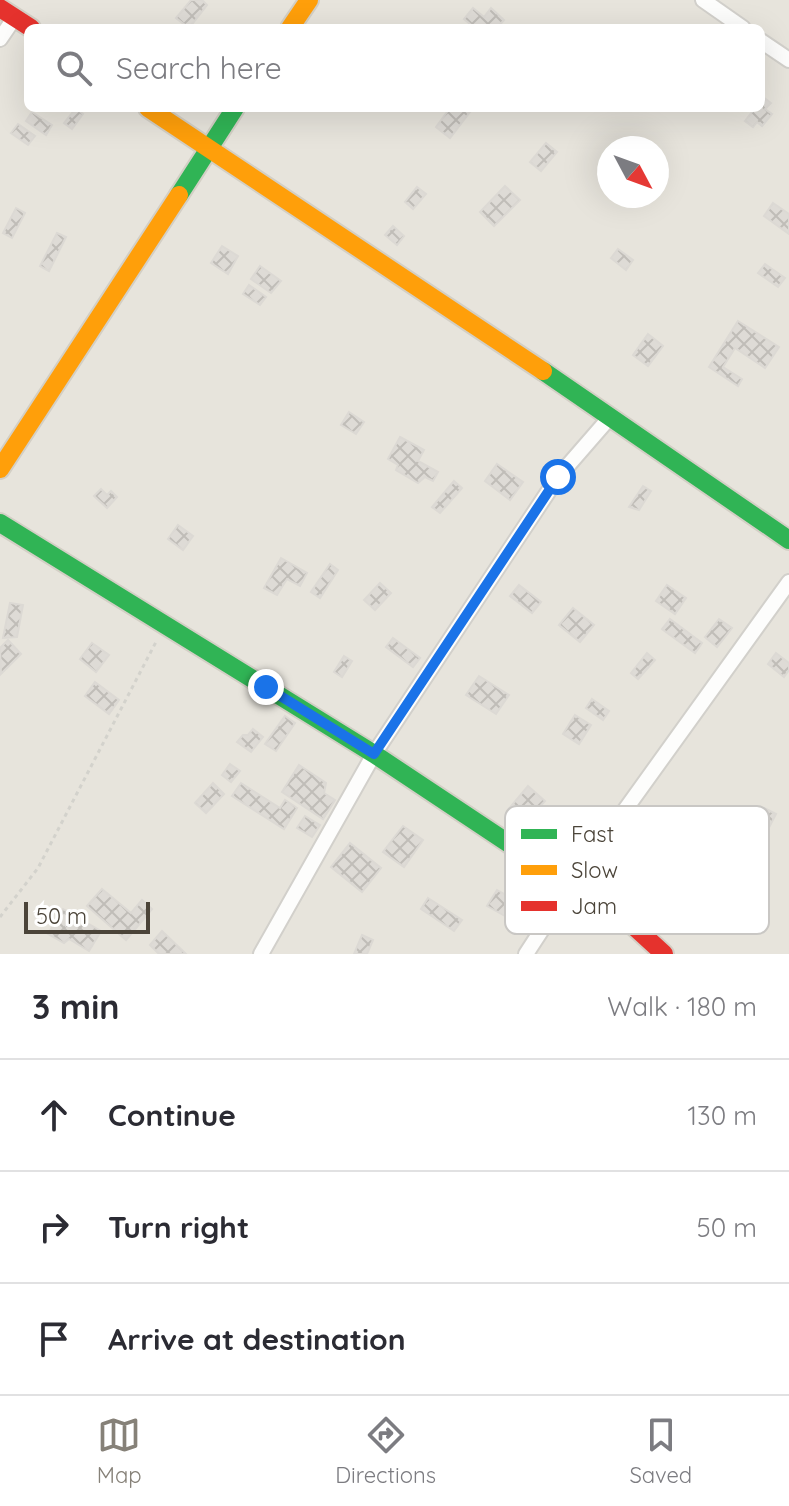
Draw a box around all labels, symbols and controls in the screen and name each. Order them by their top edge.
search box [24,24,765,112]
icon: search [52,46,96,90]
text: Search here [116,49,282,87]
north arrow [597,136,669,208]
route start [540,459,576,495]
route end [248,669,284,705]
legend [505,806,769,934]
text: Fast [571,820,614,848]
text: Slow [571,856,618,884]
text: Jam [571,892,617,920]
scale bar [24,898,150,934]
text: 50 m [36,902,87,930]
text: 3 min [32,985,119,1028]
text: Walk · 180 m [607,990,757,1023]
icon: ahead [32,1093,76,1137]
text: Continue [108,1096,236,1134]
text: 130 m [687,1099,757,1132]
icon: right [32,1205,76,1249]
text: Turn right [108,1208,249,1246]
text: 50 m [697,1211,757,1244]
icon: arrive [32,1317,76,1361]
text: Arrive at destination [108,1320,406,1358]
tab: Map [97,1413,142,1489]
tab: Directions [335,1413,436,1489]
tab: Saved [629,1413,692,1489]

